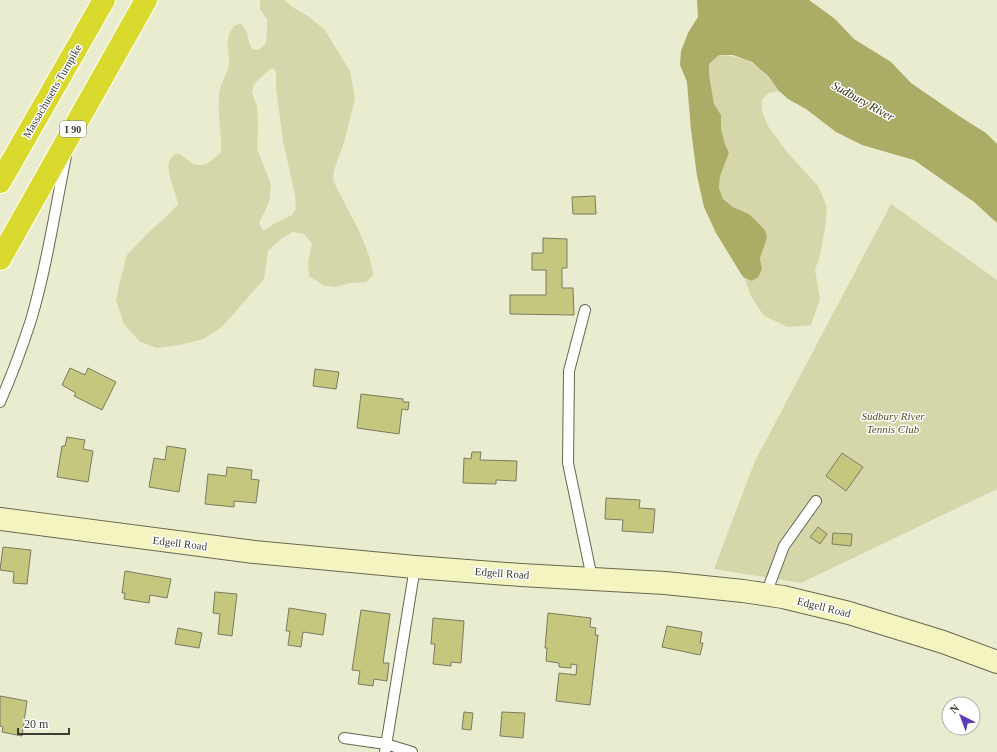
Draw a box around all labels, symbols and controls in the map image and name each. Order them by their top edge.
street label: Massachusetts Turnpike [20,42,84,140]
water label: Sudbury River [829,78,897,124]
road number: I 90 [60,121,86,137]
park label: Sudbury River Tennis Club [861,410,925,435]
street label: Edgell Road [152,534,208,552]
street label: Edgell Road [474,565,530,581]
street label: Edgell Road [796,595,852,620]
north arrow [941,696,981,736]
text: N [947,701,961,716]
scale bar [18,710,69,736]
text: 20 m [24,717,49,731]

